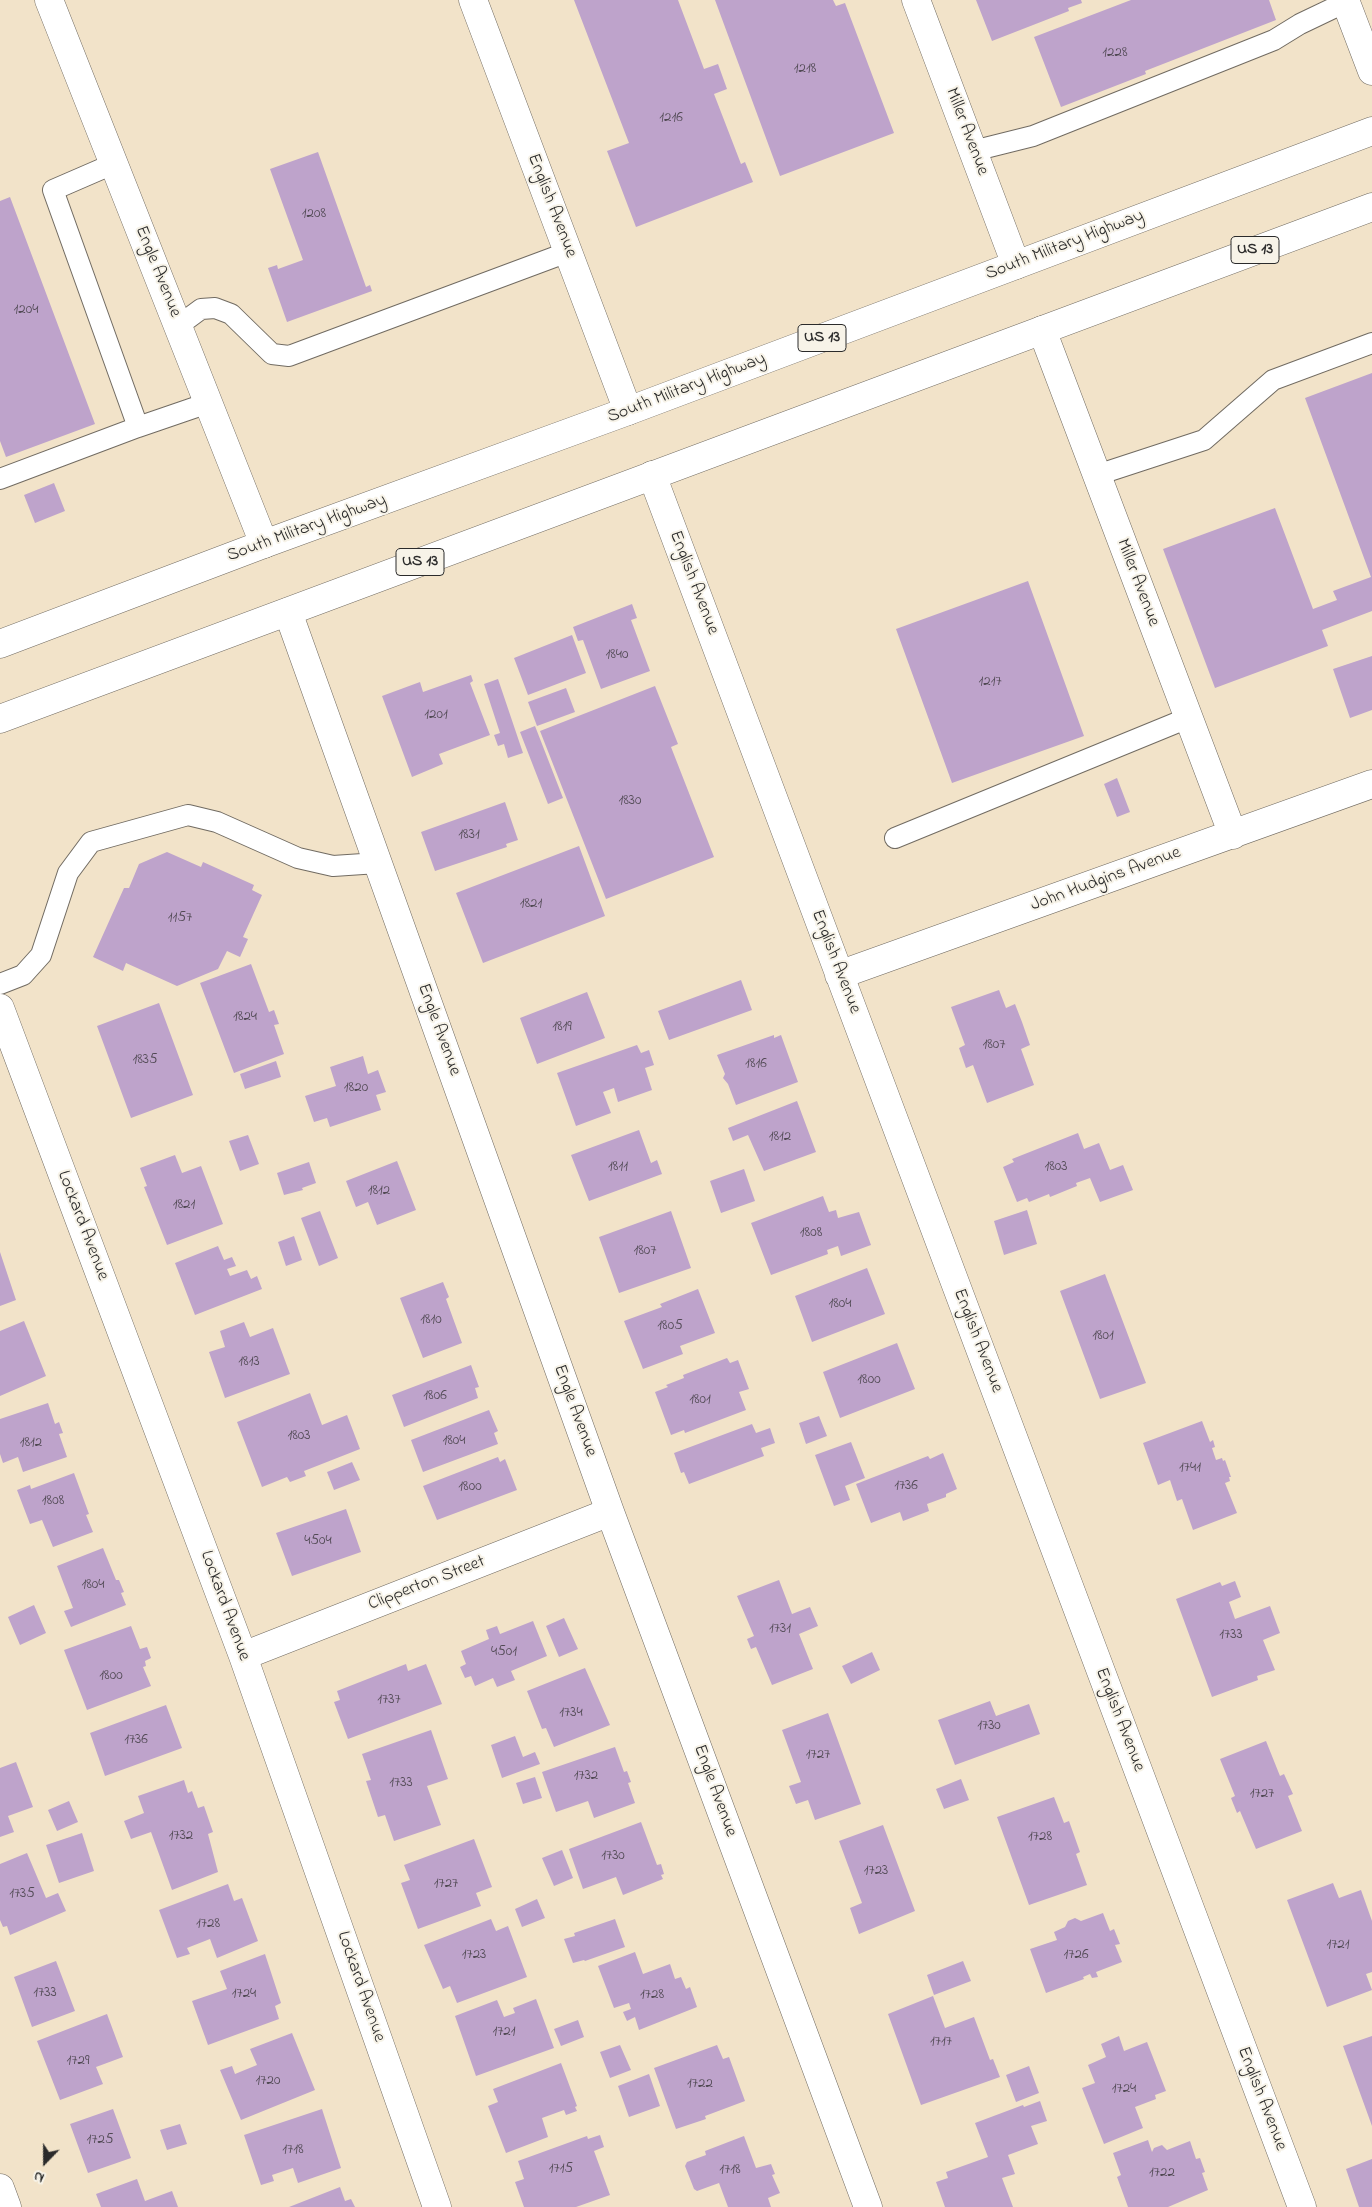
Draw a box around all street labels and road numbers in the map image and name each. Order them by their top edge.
street label: Miller Avenue [939,85,993,179]
street label: English Avenue [521,151,581,261]
street label: South Military Highway [983,206,1147,286]
street label: Engle Avenue [129,223,185,321]
road number: US 13 [1231,236,1279,264]
road number: US 13 [798,324,846,352]
street label: South Military Highway [605,349,769,429]
street label: South Military Highway [225,490,389,568]
street label: English Avenue [663,528,723,638]
street label: Miller Avenue [1110,536,1164,630]
road number: US 13 [396,548,444,576]
street label: John Hudgins Avenue [1028,843,1184,917]
street label: English Avenue [805,907,865,1017]
street label: Engle Avenue [411,981,465,1079]
street label: Lockard Avenue [51,1168,113,1284]
street label: English Avenue [947,1286,1007,1396]
street label: Engle Avenue [547,1362,601,1460]
street label: Lockard Avenue [194,1548,254,1664]
street label: Clipperton Street [365,1552,489,1616]
street label: English Avenue [1089,1665,1149,1775]
street label: Engle Avenue [687,1742,741,1840]
street label: Lockard Avenue [331,1929,389,2045]
street label: English Avenue [1231,2044,1291,2154]

